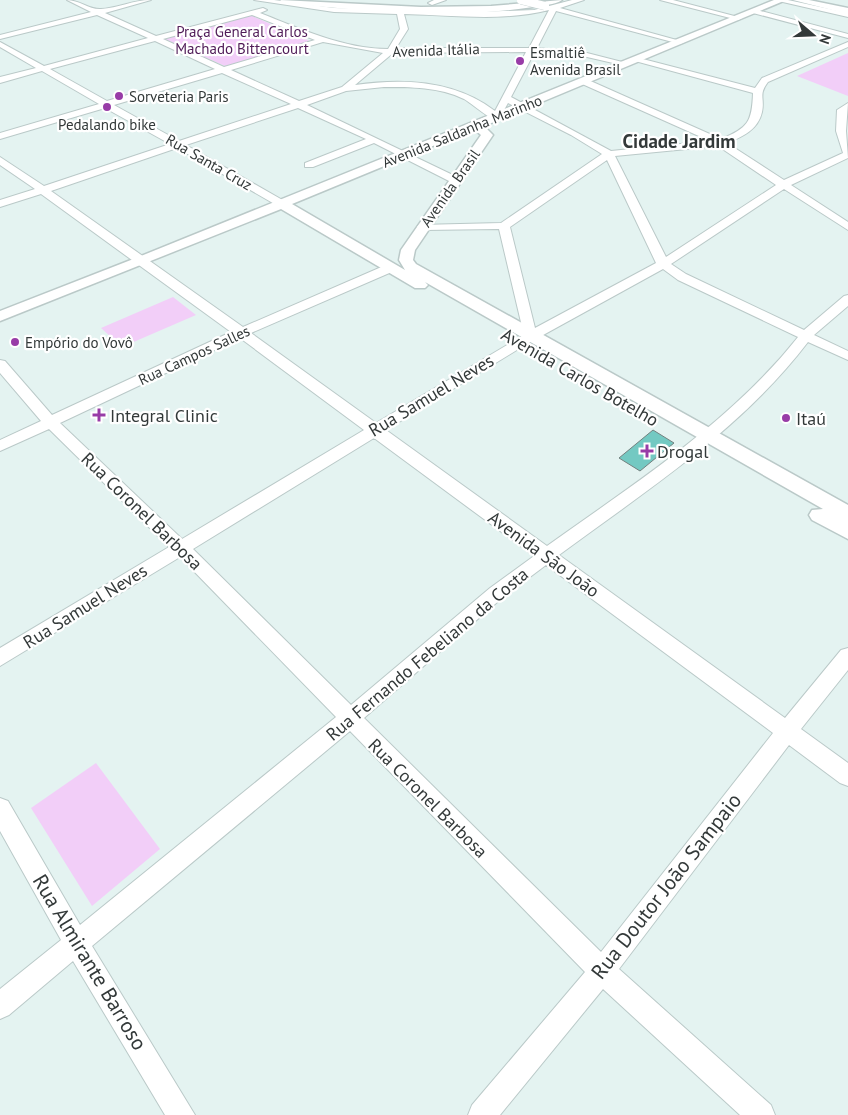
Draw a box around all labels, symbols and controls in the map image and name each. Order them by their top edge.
north arrow [788,10,838,60]
park label: Praça General Carlos Machado Bittencourt [175,22,309,58]
text: N [815,32,835,47]
street label: Avenida Itália [392,39,480,61]
place label: Esmaltiê Avenida Brasil [530,43,621,79]
marker: Esmaltiê Avenida Brasil [514,55,526,67]
place label: Sorveteria Paris [129,87,229,106]
marker: Sorveteria Paris [113,90,125,102]
street label: Avenida Saldanha Marinho [379,90,545,172]
marker: Pedalando bike [101,101,113,113]
place label: Pedalando bike [58,115,156,134]
district label: Cidade Jardim [622,129,736,153]
street label: Rua Santa Cruz [162,130,256,194]
street label: Avenida Brasil [416,145,484,231]
street label: Rua Campos Salles [135,321,253,389]
street label: Avenida Carlos Botelho [497,323,663,431]
place label: Empório do Vovô [25,333,133,352]
marker: Empório do Vovô [9,336,21,348]
street label: Rua Samuel Neves [364,349,498,441]
place label: Integral Clinic [110,404,218,427]
place label: Itaú [796,407,826,430]
marker: Integral Clinic [92,408,106,422]
marker: Itaú [780,412,792,424]
place label: Drogal [657,440,709,463]
marker: Drogal [641,445,653,457]
street label: Rua Coronel Barbosa [77,447,207,575]
street label: Avenida São João [484,506,604,602]
street label: Rua Samuel Neves [19,559,151,653]
street label: Rua Fernando Febeliano da Costa [321,563,533,745]
street label: Rua Coronel Barbosa [363,733,493,863]
street label: Rua Doutor João Sampaio [585,788,747,984]
street label: Rua Almirante Barroso [27,869,153,1055]

